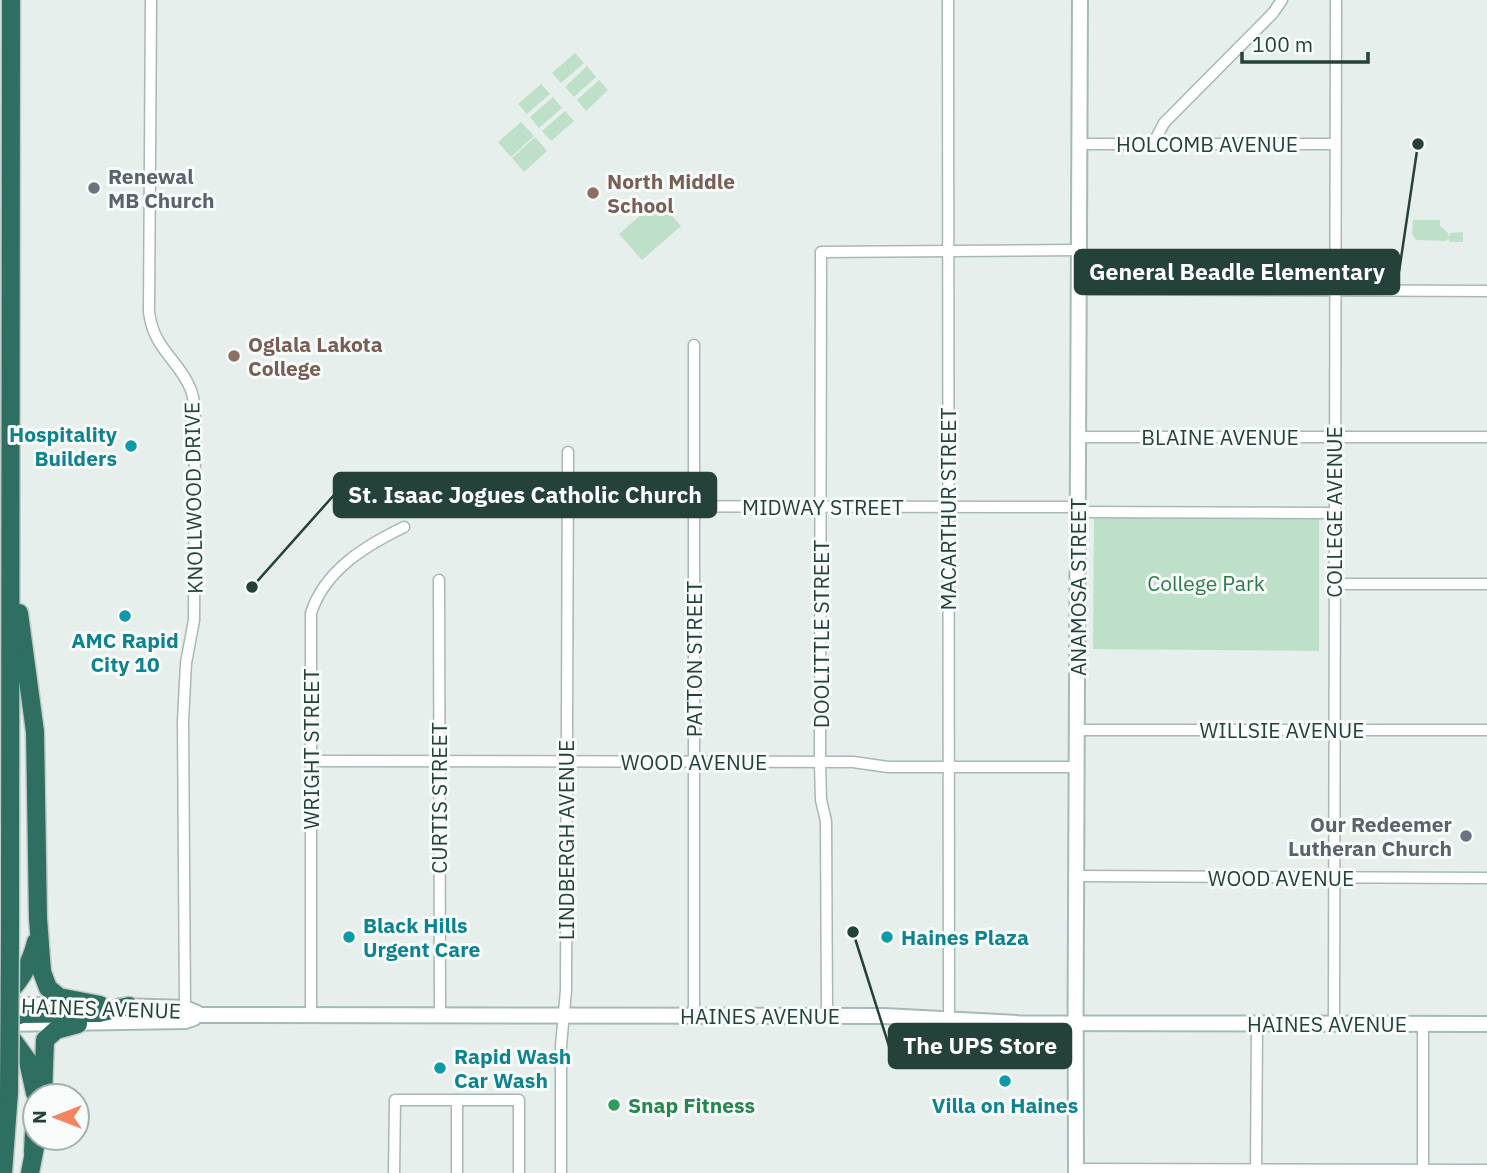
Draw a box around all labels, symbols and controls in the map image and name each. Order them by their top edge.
scale bar [1242,21,1368,65]
text: 100 m [1252,30,1313,58]
street label: HOLCOMB AVENUE [1116,130,1298,158]
place label: Renewal MB Church [108,162,215,214]
place label: North Middle School [607,167,735,219]
marker: Renewal MB Church [86,180,102,196]
marker: North Middle School [585,185,601,201]
callout: General Beadle Elementary [1075,250,1399,294]
text: General Beadle Elementary [1089,256,1386,286]
place label: Oglala Lakota College [248,330,383,382]
marker: Oglala Lakota College [226,348,242,364]
street label: KNOLLWOOD DRIVE [177,402,209,594]
street label: MACARTHUR STREET [934,407,962,611]
place label: Hospitality Builders [9,420,118,472]
street label: BLAINE AVENUE [1141,423,1299,451]
street label: COLLEGE AVENUE [1320,426,1348,598]
marker: Hospitality Builders [123,438,139,454]
callout: St. Isaac Jogues Catholic Church [334,473,716,517]
text: St. Isaac Jogues Catholic Church [348,479,702,509]
street label: MIDWAY STREET [742,493,904,521]
street label: ANAMOSA STREET [1064,498,1092,676]
street label: DOOLITTLE STREET [807,540,835,728]
park label: College Park [1147,569,1265,597]
street label: PATTON STREET [680,581,708,737]
marker: AMC Rapid City 10 [117,608,133,624]
place label: AMC Rapid City 10 [71,626,179,678]
street label: WRIGHT STREET [297,669,325,829]
street label: WILLSIE AVENUE [1200,716,1364,744]
street label: CURTIS STREET [425,722,453,874]
street label: LINDBERGH AVENUE [552,740,580,940]
street label: WOOD AVENUE [621,748,767,776]
place label: Our Redeemer Lutheran Church [1288,810,1453,862]
marker: Our Redeemer Lutheran Church [1458,828,1474,844]
street label: WOOD AVENUE [1208,864,1354,892]
place label: Black Hills Urgent Care [363,911,481,963]
place label: Haines Plaza [901,923,1029,951]
marker: Black Hills Urgent Care [341,929,357,945]
marker: Haines Plaza [879,929,895,945]
street label: HAINES AVENUE [21,991,181,1025]
street label: HAINES AVENUE [680,1002,840,1030]
street label: HAINES AVENUE [1247,1010,1407,1038]
callout: The UPS Store [889,1024,1071,1068]
text: The UPS Store [903,1030,1057,1060]
place label: Rapid Wash Car Wash [454,1042,571,1094]
marker: Rapid Wash Car Wash [432,1060,448,1076]
marker: Villa on Haines [997,1073,1013,1089]
north arrow [21,1082,91,1152]
place label: Snap Fitness [628,1091,755,1119]
place label: Villa on Haines [932,1091,1078,1119]
marker: Snap Fitness [606,1097,622,1113]
text: N [27,1110,51,1124]

